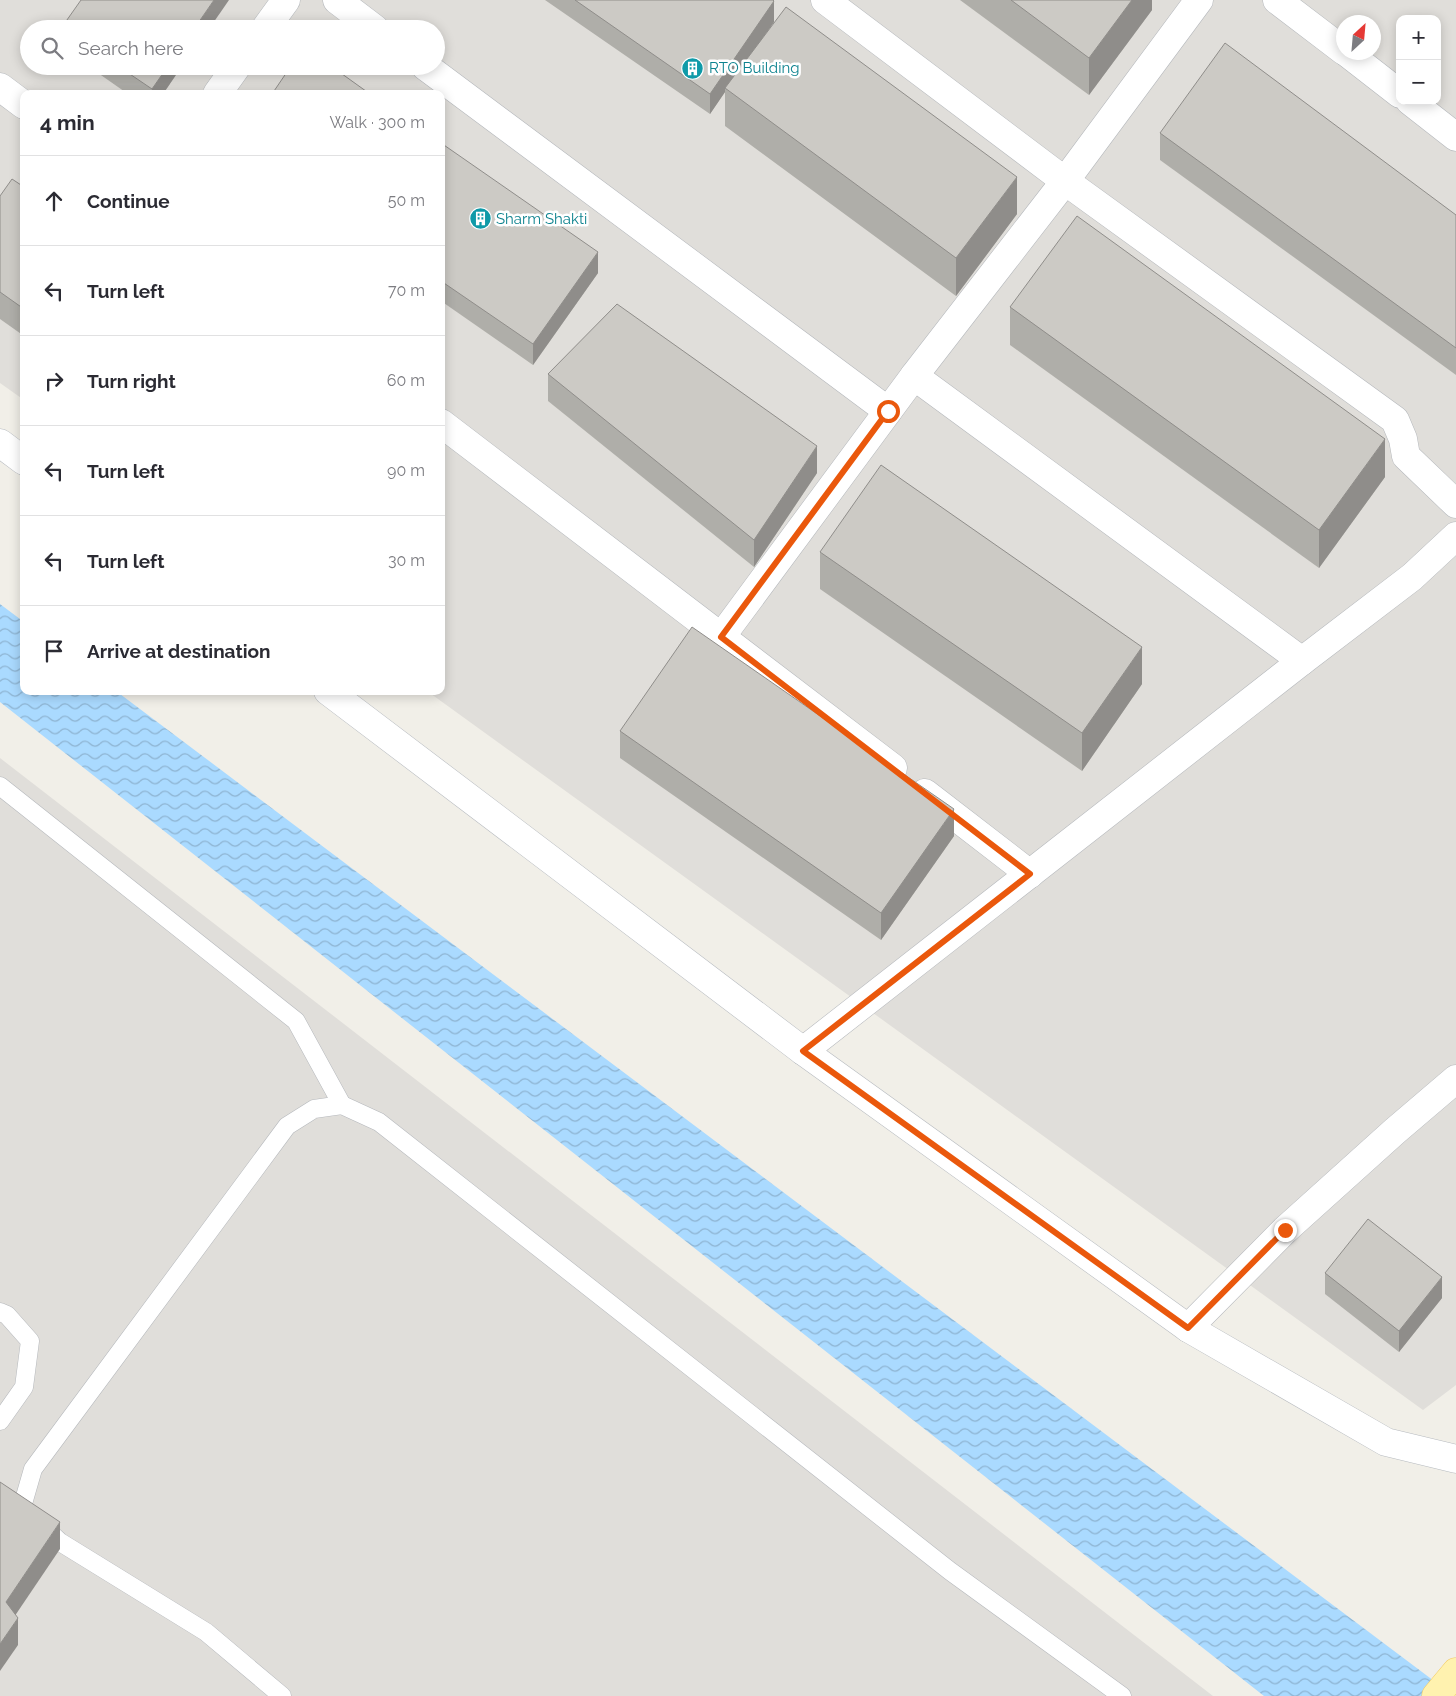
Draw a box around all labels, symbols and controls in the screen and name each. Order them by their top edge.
north arrow [1336,15,1381,60]
map controls [1396,15,1441,105]
button: + [1396,15,1441,60]
search box [20,20,445,75]
icon: search [38,34,66,62]
text: Search here [78,37,184,59]
building icon: RTO Building [681,56,705,80]
place label: RTO Building [709,59,799,77]
button: − [1396,60,1441,105]
text: 4 min [40,110,95,135]
text: Walk · 300 m [329,113,425,132]
icon: ahead [40,187,68,215]
text: Continue [87,190,170,212]
text: 50 m [388,191,425,210]
building icon: Sharm Shakti [468,207,492,231]
place label: Sharm Shakti [496,210,587,228]
icon: left [40,277,68,305]
text: Turn left [87,280,164,302]
text: 70 m [388,281,425,300]
icon: right [40,367,68,395]
text: Turn right [87,370,176,392]
text: 60 m [387,371,425,390]
route start [877,400,900,423]
icon: left [40,457,68,485]
text: Turn left [87,460,164,482]
text: 90 m [387,461,425,480]
icon: left [40,547,68,575]
text: Turn left [87,550,164,572]
text: 30 m [388,551,425,570]
icon: arrive [40,637,68,665]
text: Arrive at destination [87,640,271,662]
route end [1274,1219,1297,1242]

